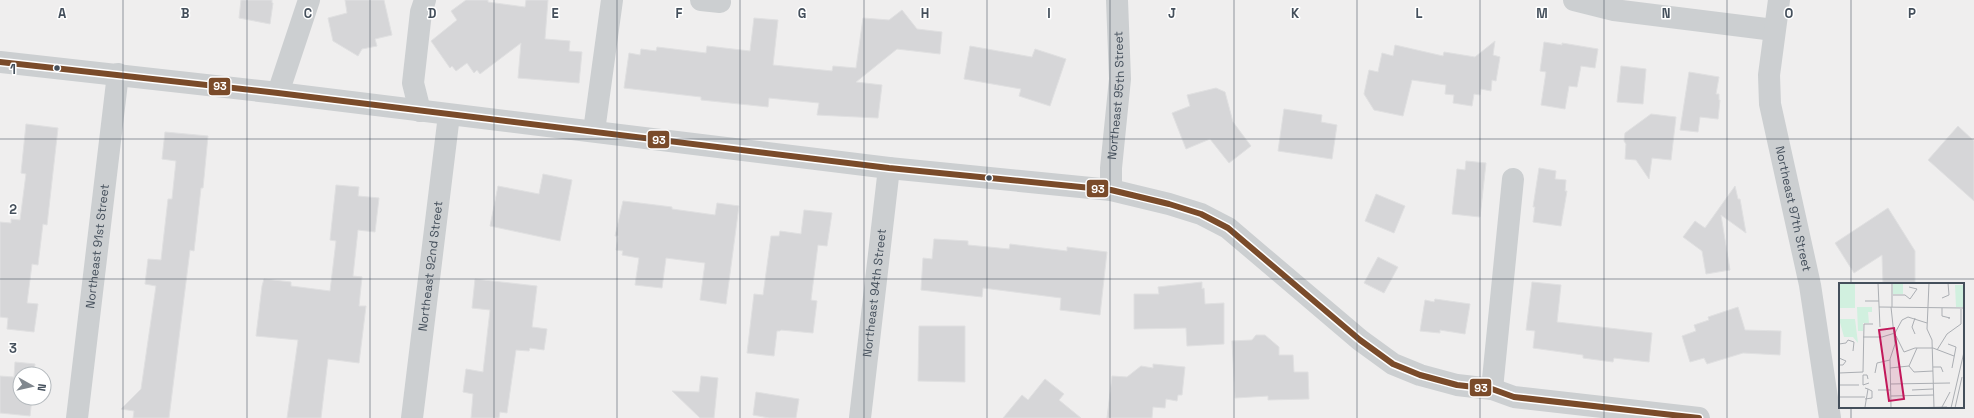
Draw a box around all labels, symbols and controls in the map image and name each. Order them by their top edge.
text: A [58,5,67,22]
text: B [181,5,190,22]
text: C [304,5,312,22]
text: D [428,5,437,22]
text: E [551,5,559,22]
text: F [676,5,683,22]
text: G [798,5,806,22]
text: H [921,5,929,22]
text: I [1047,5,1051,22]
text: J [1168,5,1176,22]
text: K [1291,5,1300,22]
text: L [1415,5,1423,22]
text: M [1536,5,1548,22]
text: N [1662,5,1670,22]
text: O [1785,5,1794,22]
text: P [1908,5,1916,22]
street label: Northeast 95th Street [1104,31,1128,160]
text: 1 [10,61,16,78]
unlabelled marker [52,63,62,73]
line badge: 93 [208,77,231,96]
text: 93 [213,79,227,93]
line badge: 93 [647,130,670,149]
text: 93 [652,133,666,147]
street label: Northeast 97th Street [1772,144,1815,273]
unlabelled marker [984,173,994,183]
line badge: 93 [1086,179,1109,198]
text: 93 [1091,182,1105,196]
street label: Northeast 91st Street [82,183,113,309]
street label: Northeast 92nd Street [415,200,446,332]
text: 2 [9,201,17,218]
street label: Northeast 94th Street [859,228,890,358]
inset map [1839,283,1964,408]
text: 3 [9,340,17,357]
north arrow [12,366,52,406]
line badge: 93 [1469,378,1492,397]
text: 93 [1474,381,1488,395]
text: N [34,383,49,392]

